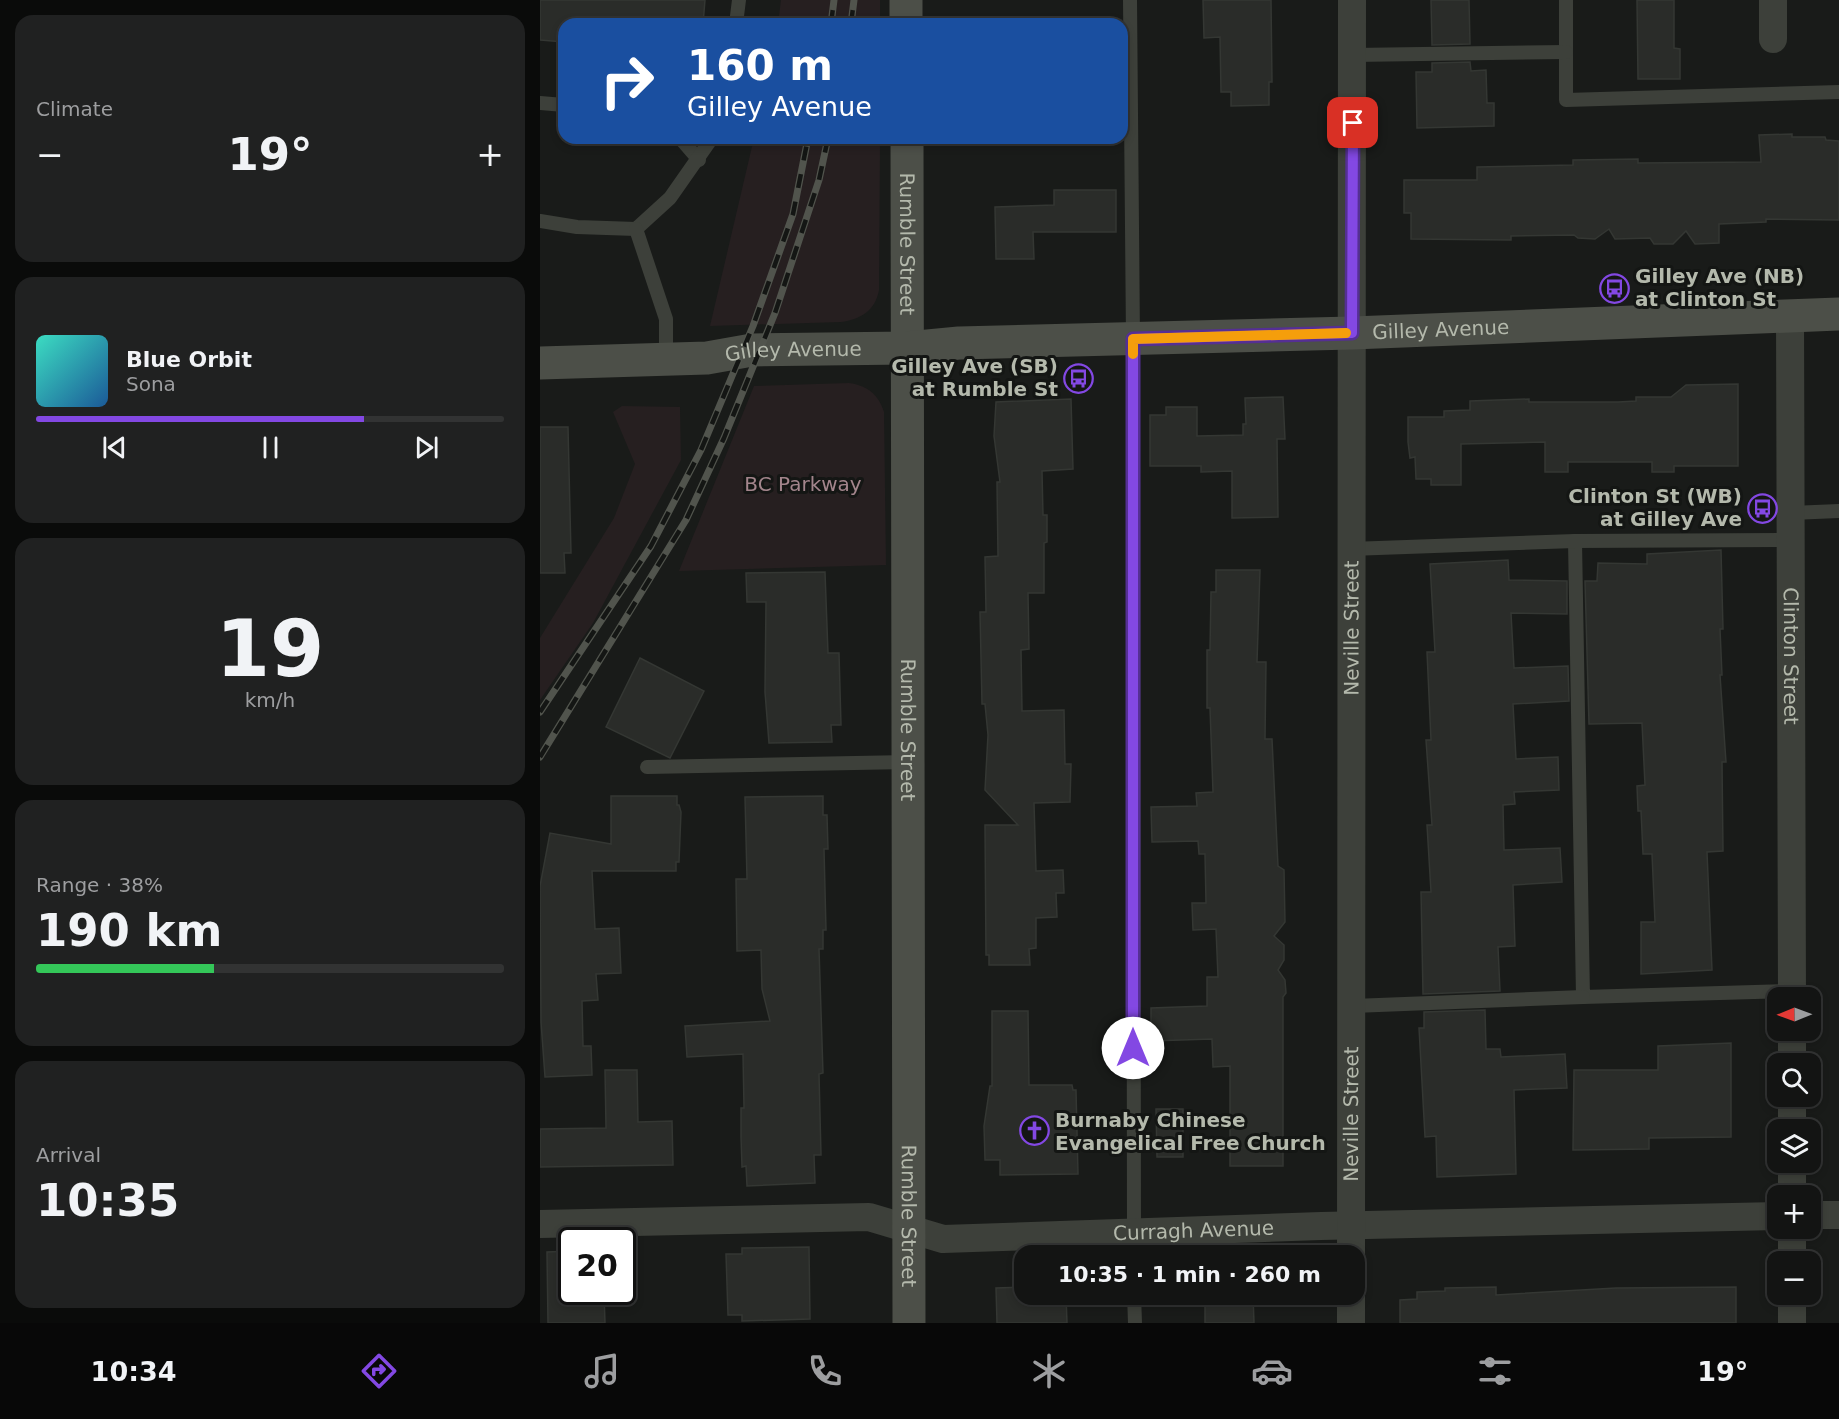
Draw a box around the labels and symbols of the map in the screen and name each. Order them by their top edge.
pin [1327,97,1378,148]
street label: Rumble Street [895,173,919,316]
place label: Gilley Ave (NB) at Clinton St [1635,264,1804,311]
bus stop icon: Gilley Ave (NB) at Clinton St [1598,272,1630,304]
street label: Gilley Avenue [1372,315,1510,344]
street label: Gilley Avenue [723,337,862,367]
place label: Gilley Ave (SB) at Rumble St [891,354,1058,401]
bus stop icon: Gilley Ave (SB) at Rumble St [1063,362,1095,394]
park label: BC Parkway [744,472,862,496]
place label: Clinton St (WB) at Gilley Ave [1568,484,1742,531]
bus stop icon: Clinton St (WB) at Gilley Ave [1747,492,1779,524]
street label: Neville Street [1339,560,1364,696]
street label: Clinton Street [1779,587,1803,725]
street label: Rumble Street [896,659,920,802]
north arrow [1767,987,1821,1041]
position arrow [1101,1016,1165,1080]
street label: Neville Street [1339,1046,1363,1182]
place label: Burnaby Chinese Evangelical Free Church [1055,1108,1326,1155]
church icon: Burnaby Chinese Evangelical Free Church [1018,1115,1050,1147]
street label: Rumble Street [897,1145,921,1288]
street label: Curragh Avenue [1113,1216,1275,1245]
speed limit sign: 20 [558,1227,636,1305]

